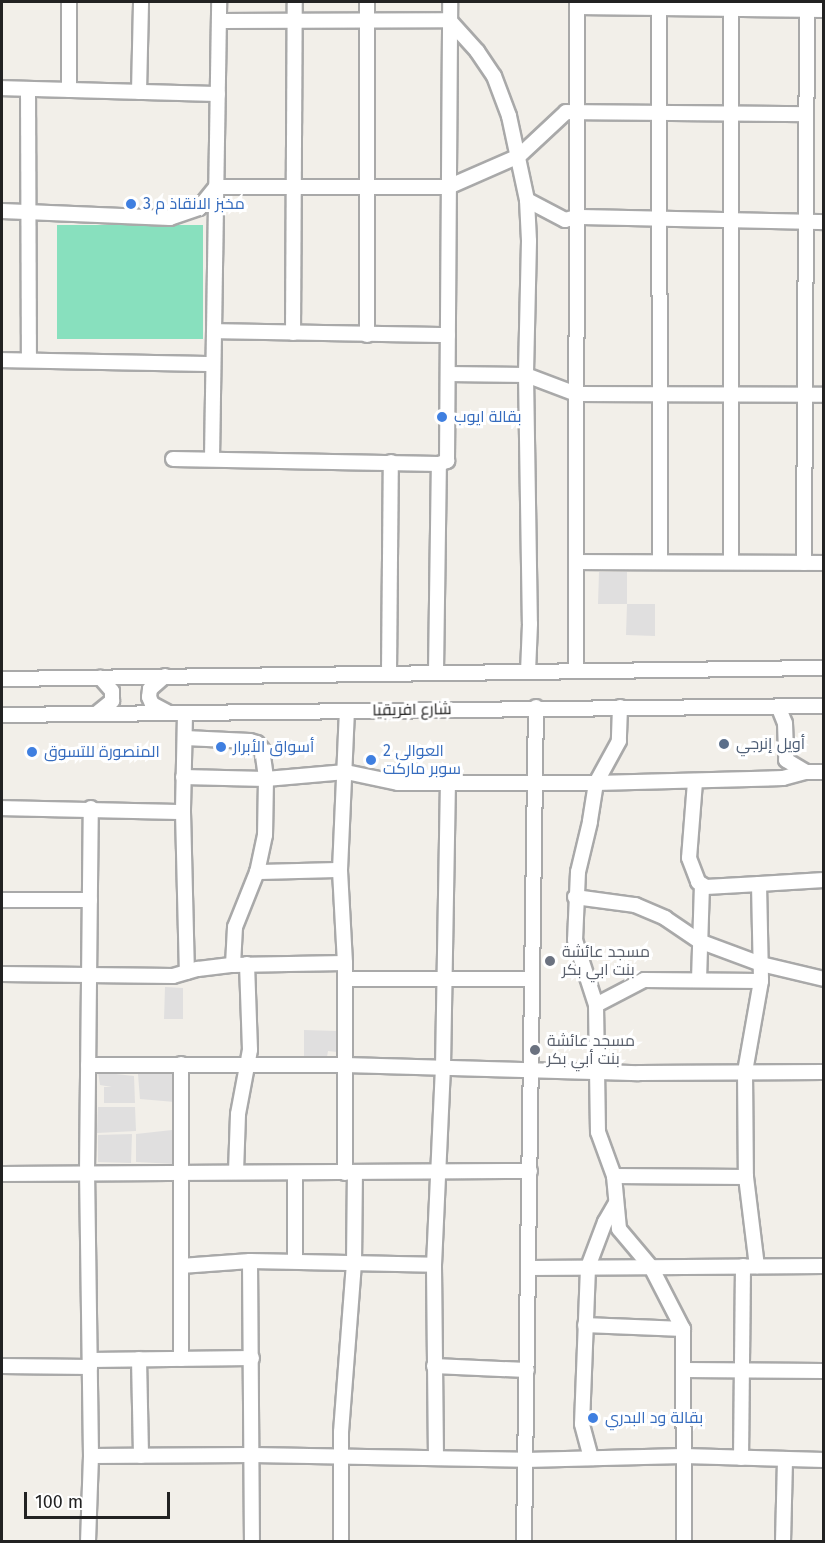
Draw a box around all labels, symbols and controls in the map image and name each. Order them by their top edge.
place label: مخبز الانقاذ م 3 [143,194,245,214]
marker: مخبز الانقاذ م 3 [124,197,138,211]
place label: بقالة ايوب [454,407,522,427]
marker: بقالة ايوب [435,410,449,424]
street label: شارع افريقيا [372,700,452,720]
place label: أويل إنرجي [736,734,805,754]
place label: أسواق الأبرار [233,737,314,757]
marker: أويل إنرجي [717,737,731,751]
marker: أسواق الأبرار [214,740,228,754]
place label: العوالي 2 سوبر ماركت [383,741,461,779]
place label: المنصورة للتسوق [44,742,160,762]
marker: المنصورة للتسوق [25,745,39,759]
marker: العوالي 2 سوبر ماركت [364,753,378,767]
place label: مسجد عائشة بنت ابي بكر [562,942,650,980]
marker: مسجد عائشة بنت ابي بكر [543,954,557,968]
place label: مسجد عائشة بنت أبي بكر [547,1031,635,1069]
marker: مسجد عائشة بنت أبي بكر [528,1043,542,1057]
place label: بقالة ود البدري [605,1408,703,1428]
marker: بقالة ود البدري [586,1411,600,1425]
scale bar [27,1480,172,1518]
text: 100 m [35,1491,83,1513]

